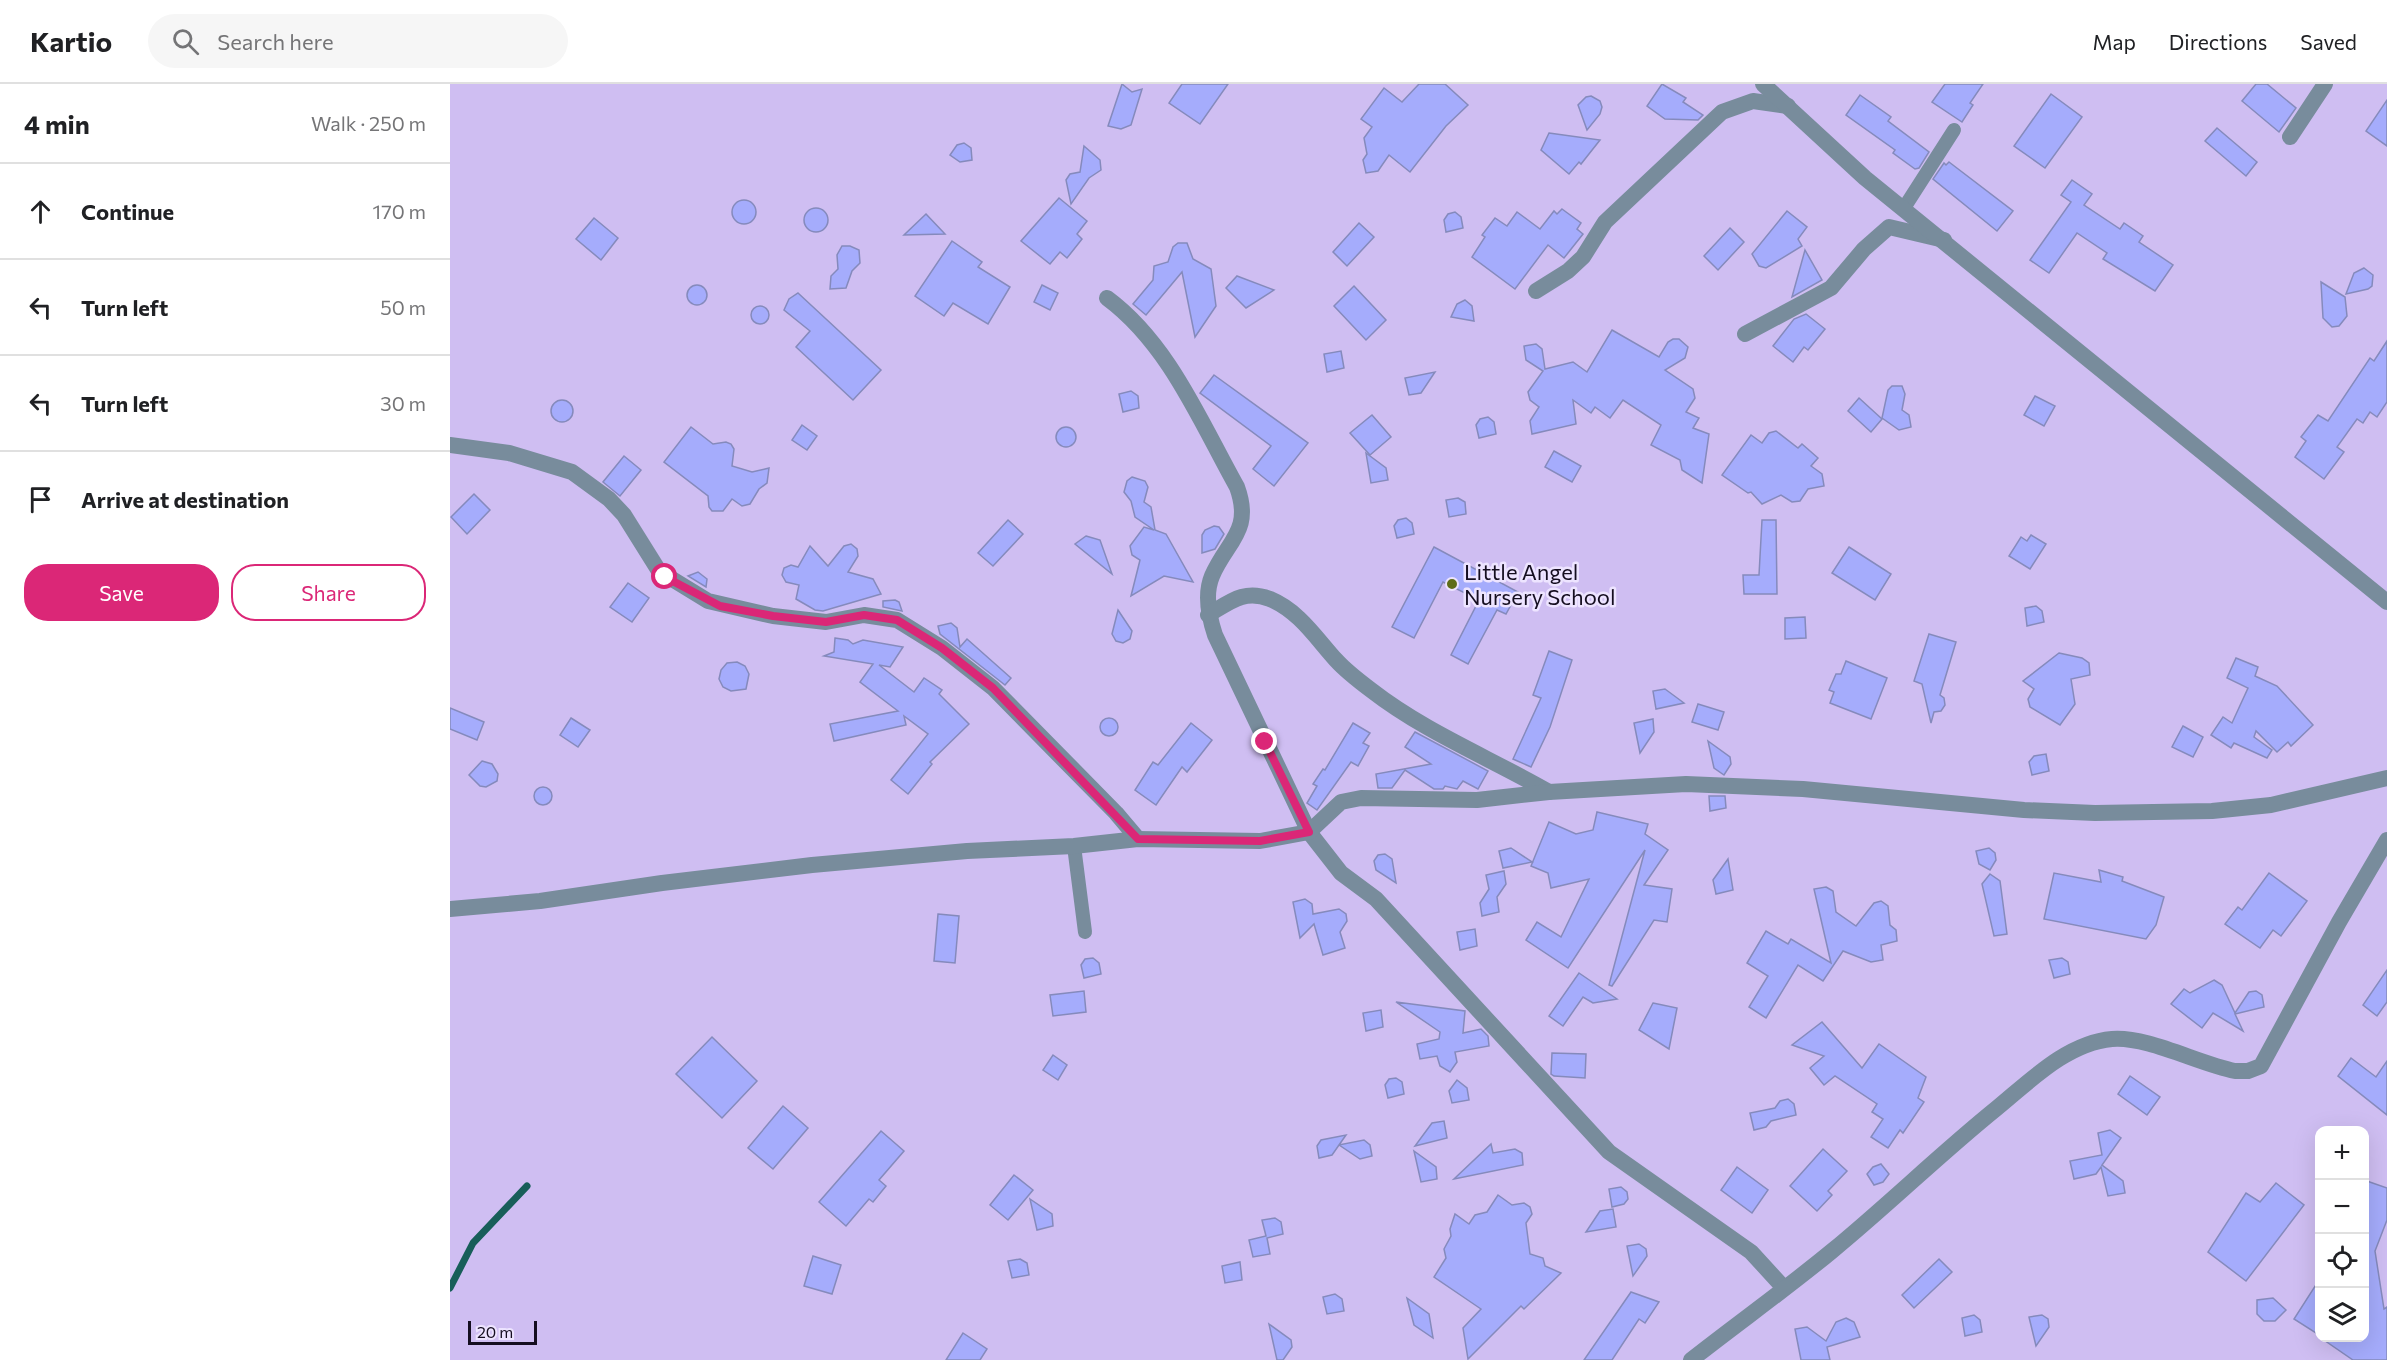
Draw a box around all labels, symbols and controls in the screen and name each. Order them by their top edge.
search box [148,14,568,68]
text: Kartio [30,24,112,58]
icon: search [169,25,202,58]
text: Search here [217,28,334,55]
text: Map [2093,29,2136,54]
text: Directions [2169,29,2267,54]
text: Saved [2300,29,2357,54]
text: 4 min [24,108,90,139]
text: Walk · 250 m [311,111,426,135]
icon: ahead [24,195,57,228]
text: Continue [81,198,174,225]
text: 170 m [373,199,426,223]
icon: left [24,291,57,324]
text: Turn left [81,294,168,321]
text: 50 m [380,295,426,319]
icon: left [24,387,57,420]
text: Turn left [81,390,168,417]
text: 30 m [380,391,426,415]
icon: arrive [24,483,57,516]
text: Arrive at destination [81,486,289,513]
place label: Little Angel Nursery School [1464,558,1616,610]
route start [651,563,677,589]
button: Save [24,564,219,621]
button: Share [231,564,426,621]
marker: Little Angel Nursery School [1445,577,1459,591]
route end [1251,728,1277,754]
map controls [2315,1126,2369,1342]
button: + [2315,1126,2369,1180]
button: − [2315,1180,2369,1234]
button: locate [2315,1234,2369,1288]
button: layers [2315,1288,2369,1342]
scale bar [468,1318,537,1346]
text: 20 m [477,1322,513,1341]

